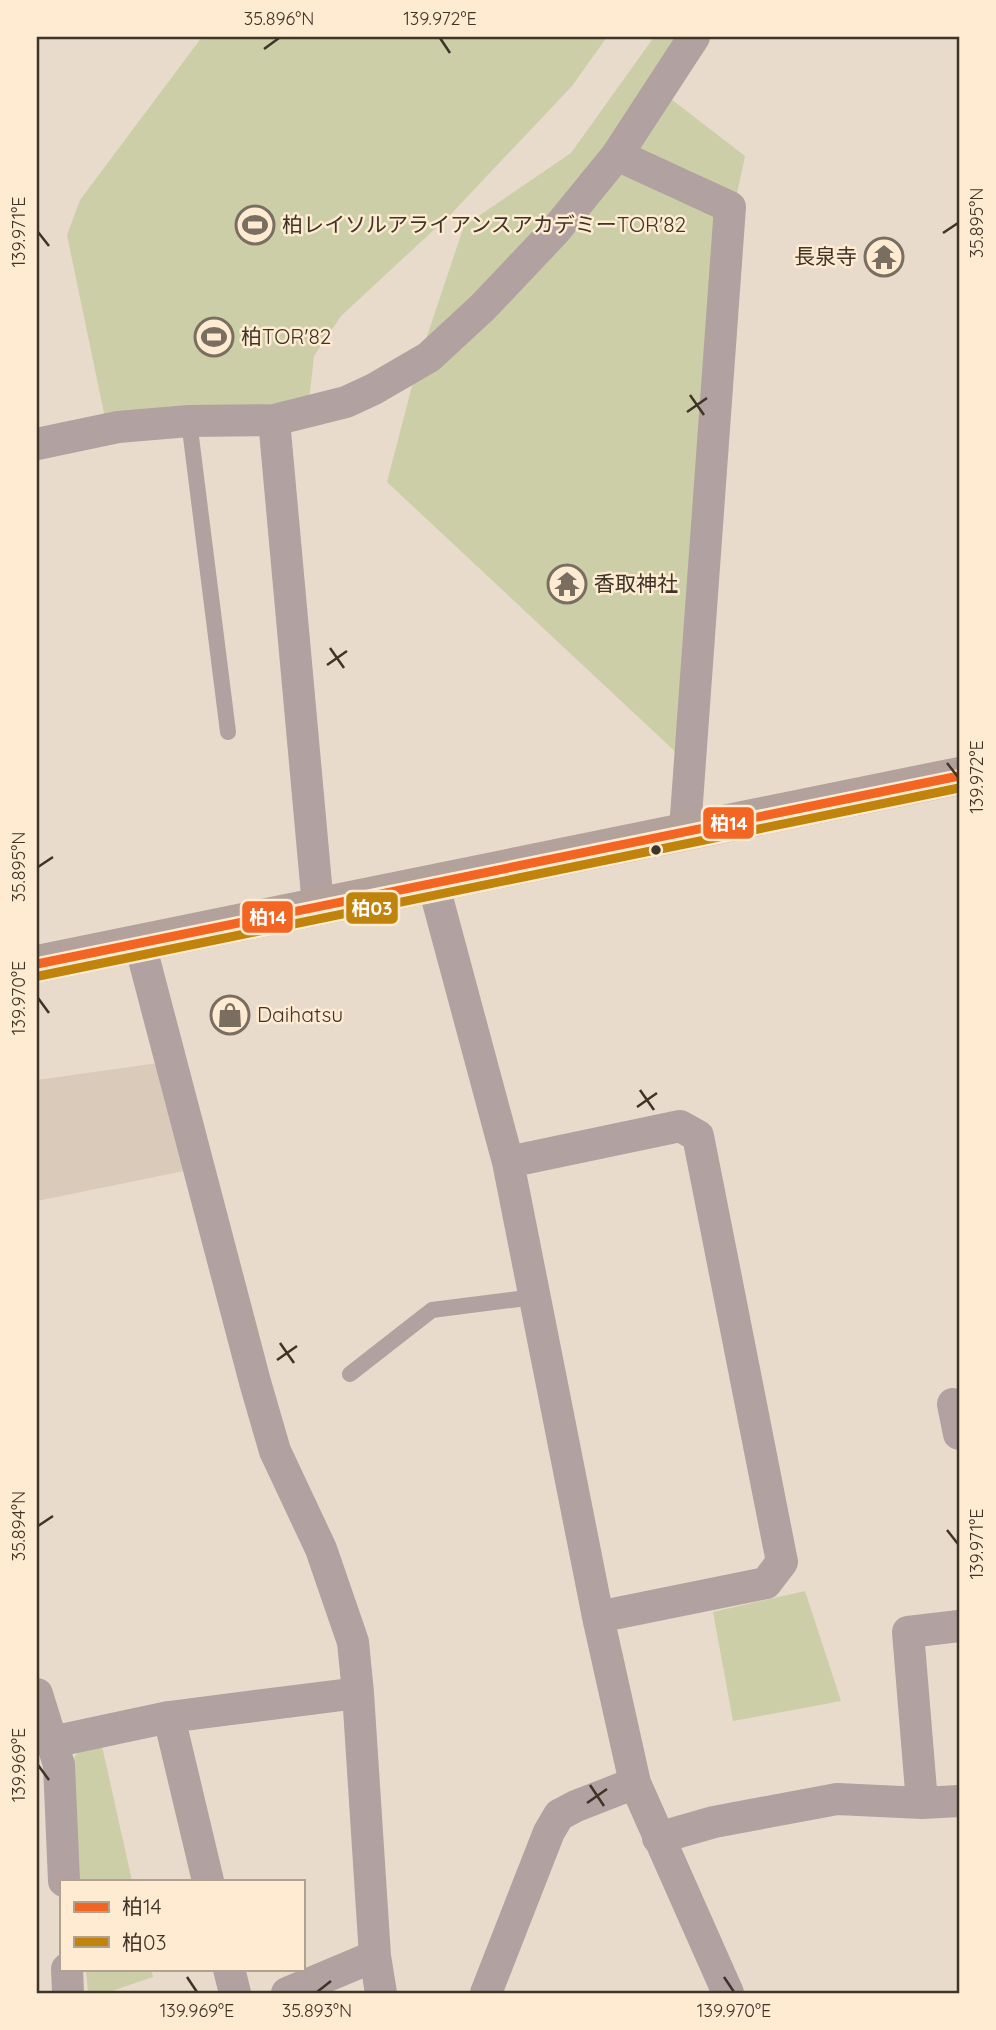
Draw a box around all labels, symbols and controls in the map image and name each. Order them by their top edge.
text: 35.896°N [244,7,314,30]
text: 139.972°E [403,7,477,30]
text: 35.895°N [965,188,988,258]
text: 139.971°E [7,196,30,268]
sports icon: 柏レイソルアライアンスアカデミーTOR'82 [234,204,276,246]
place label: 柏レイソルアライアンスアカデミーTOR'82 [282,211,686,237]
temple icon: 長泉寺 [863,236,905,278]
place label: 長泉寺 [794,243,857,269]
sports icon: 柏TOR'82 [193,316,235,358]
place label: 柏TOR'82 [241,323,331,349]
temple icon: 香取神社 [546,563,588,605]
place label: 香取神社 [594,570,678,596]
text: 139.972°E [965,740,988,814]
line badge: 柏14 [702,806,755,840]
text: 柏14 [710,811,748,835]
text: 35.895°N [7,832,30,902]
unlabelled marker [649,843,663,857]
line badge: 柏03 [345,891,399,925]
text: 柏03 [352,896,392,920]
line badge: 柏14 [241,900,294,934]
text: 柏14 [249,905,287,929]
text: 139.970°E [7,961,30,1035]
shop icon: Daihatsu [209,994,251,1036]
place label: Daihatsu [257,1001,343,1027]
text: 35.894°N [7,1491,30,1561]
text: 139.971°E [965,1508,988,1580]
text: 139.969°E [7,1728,30,1802]
legend [60,1880,304,1970]
text: 柏14 [122,1893,162,1919]
text: 柏03 [122,1929,167,1955]
text: 139.969°E [160,1999,234,2022]
text: 35.893°N [282,1999,352,2022]
text: 139.970°E [697,1999,771,2022]

